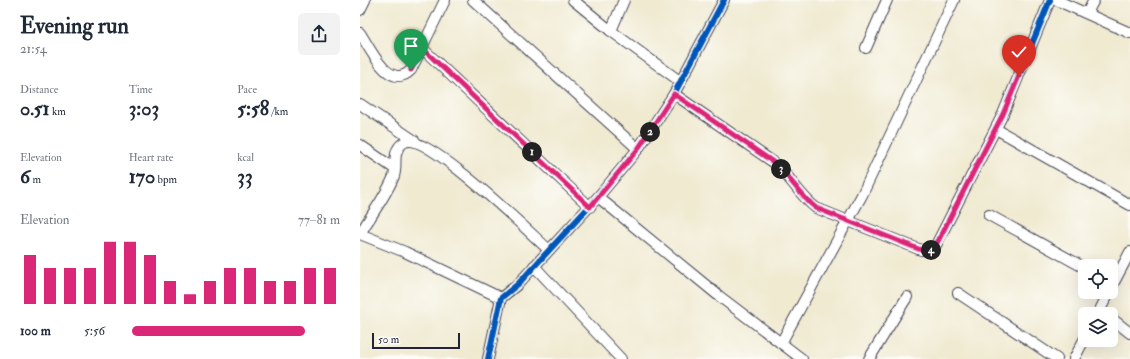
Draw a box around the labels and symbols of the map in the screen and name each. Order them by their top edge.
pin [394,29,428,70]
pin [1002,35,1036,76]
pin: 2 [640,122,660,142]
pin: 1 [522,142,542,162]
pin: 3 [771,159,791,179]
pin: 4 [921,240,941,260]
scale bar [372,331,460,350]

